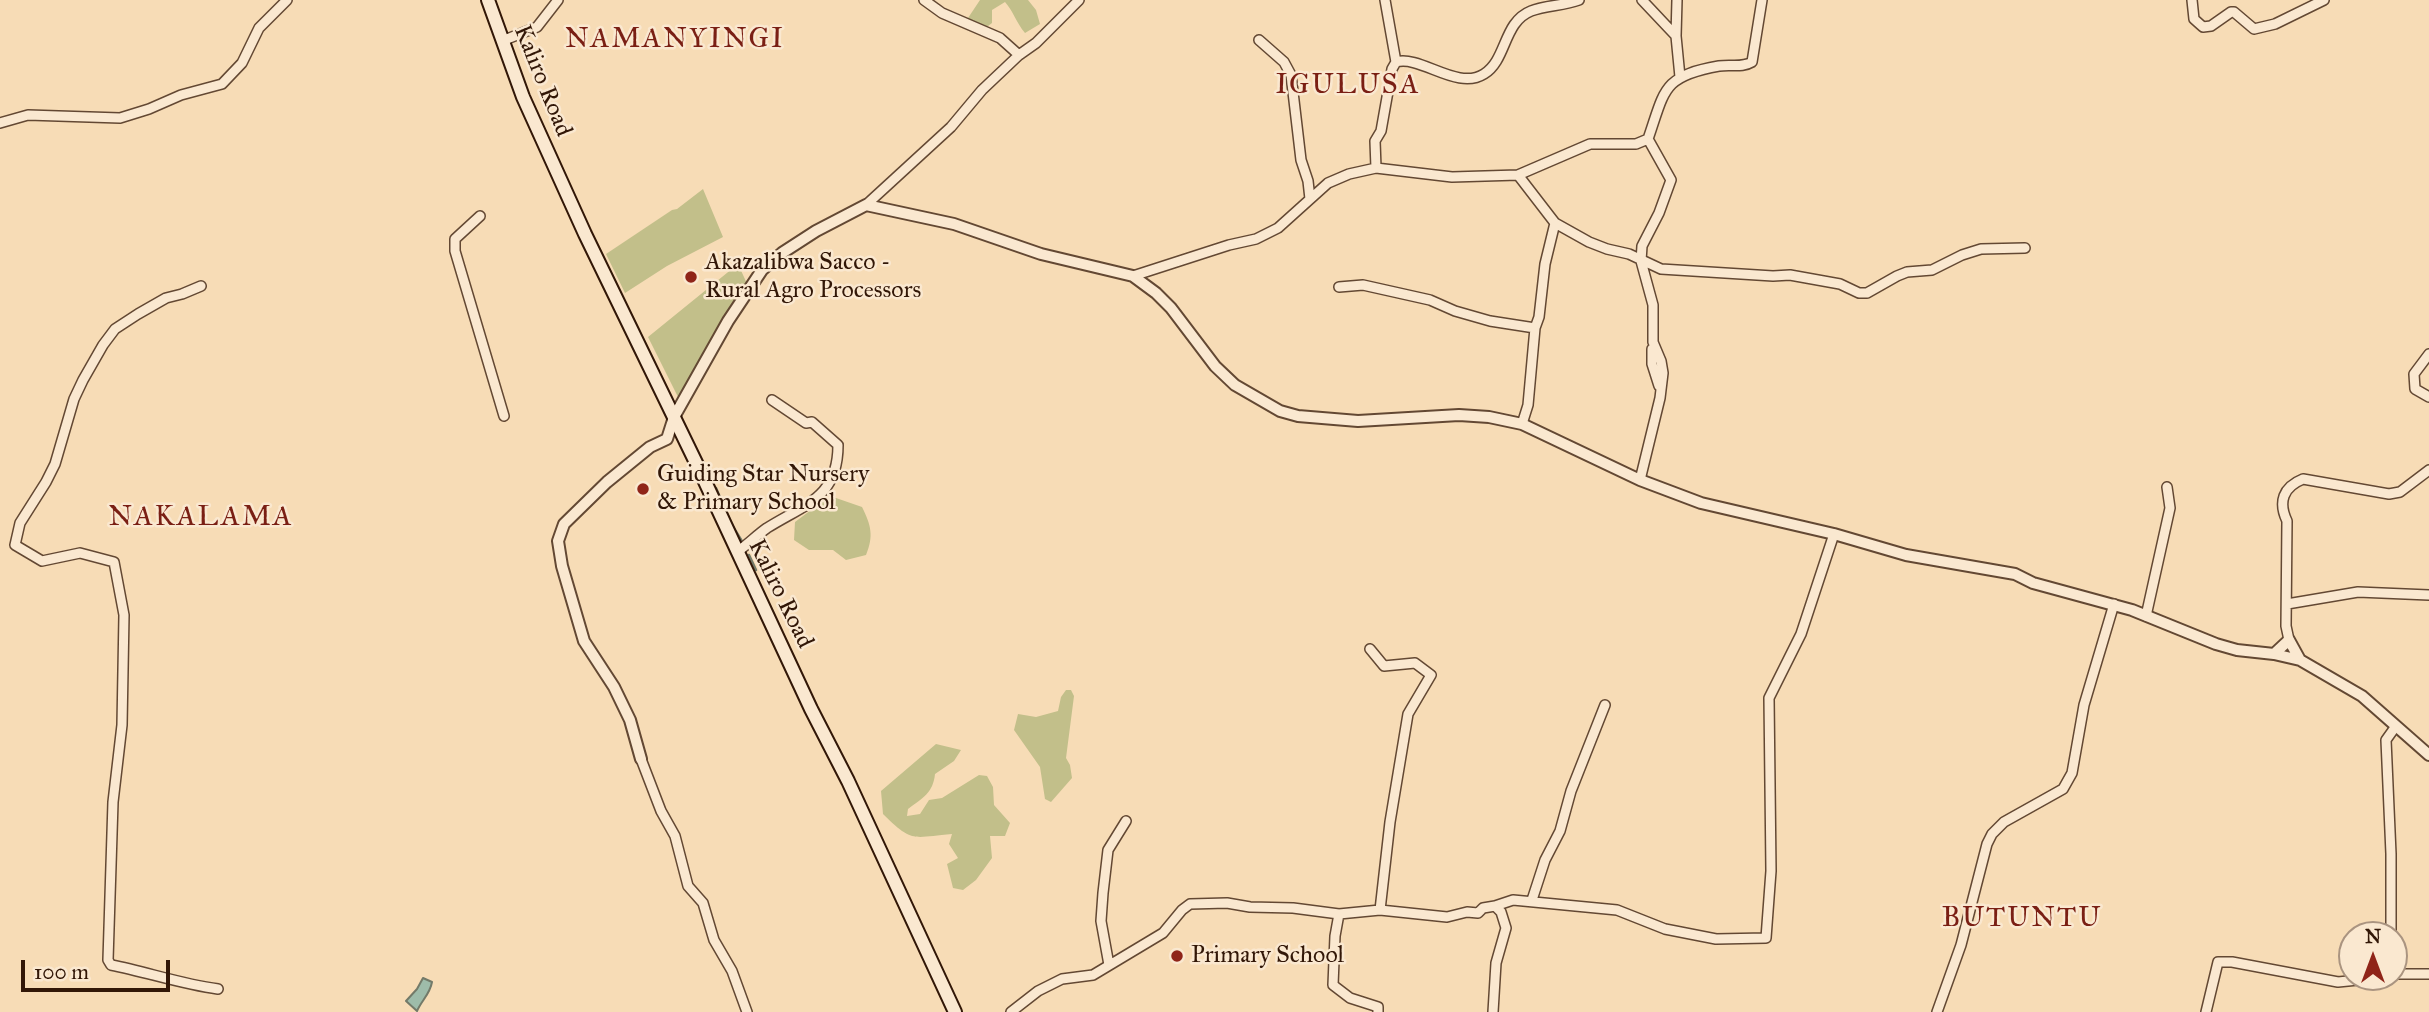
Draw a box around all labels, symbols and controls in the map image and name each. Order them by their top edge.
street label: Kaliro Road [507,21,577,141]
district label: NAMANYINGI [566,23,784,57]
district label: IGULUSA [1276,69,1420,103]
place label: Akazalibwa Sacco - Rural Agro Processors [705,249,921,305]
marker: Akazalibwa Sacco - Rural Agro Processors [683,269,699,285]
place label: Guiding Star Nursery & Primary School [657,461,869,517]
marker: Guiding Star Nursery & Primary School [635,481,651,497]
district label: NAKALAMA [109,501,293,535]
street label: Kaliro Road [741,535,819,653]
district label: BUTUNTU [1943,902,2101,936]
north arrow [2338,921,2408,991]
text: N [2365,925,2381,948]
place label: Primary School [1191,942,1344,970]
scale bar [24,946,173,990]
marker: Primary School [1169,948,1185,964]
text: 100 m [34,959,89,985]

